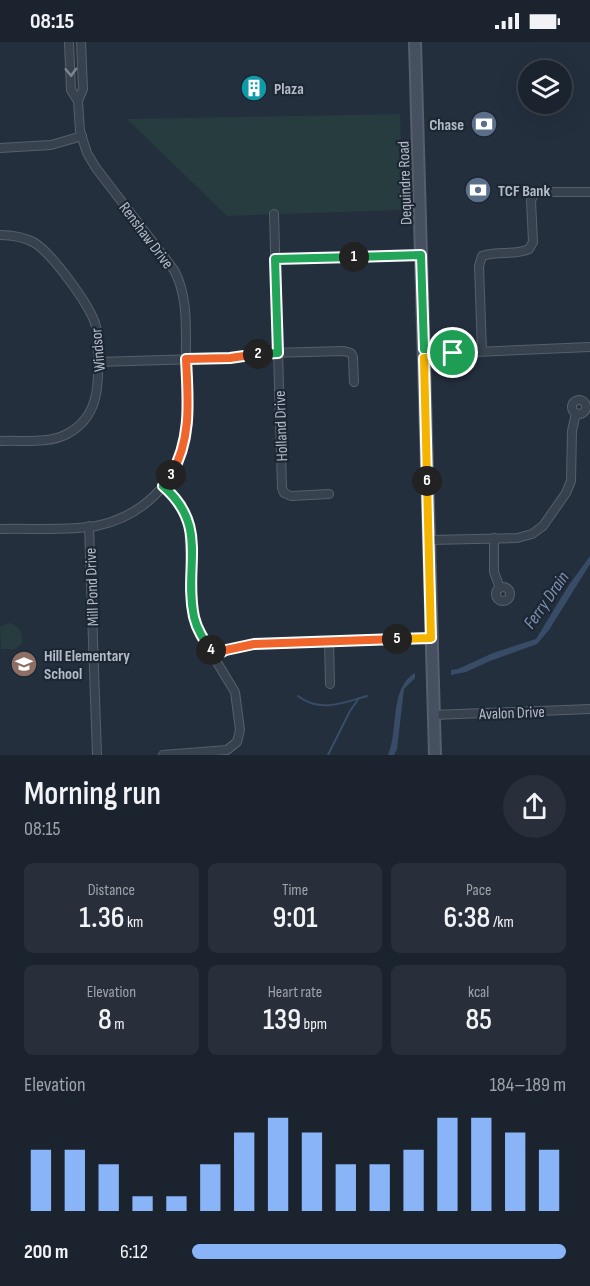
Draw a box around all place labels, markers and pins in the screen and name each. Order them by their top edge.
building icon: Plaza [239,73,269,103]
place label: Plaza [274,80,304,99]
bank icon: Chase [469,109,499,139]
place label: Chase [429,116,464,135]
bank icon: TCF Bank [463,175,493,205]
place label: TCF Bank [498,182,550,201]
pin: 1 [339,242,369,272]
pin [427,327,478,378]
pin: 2 [243,339,273,369]
pin: 3 [156,460,186,490]
pin: 6 [412,466,442,496]
pin: 5 [382,624,412,654]
pin: 4 [196,635,226,665]
place label: Hill Elementary School [44,647,130,684]
school or university icon: Hill Elementary School [9,649,39,679]

